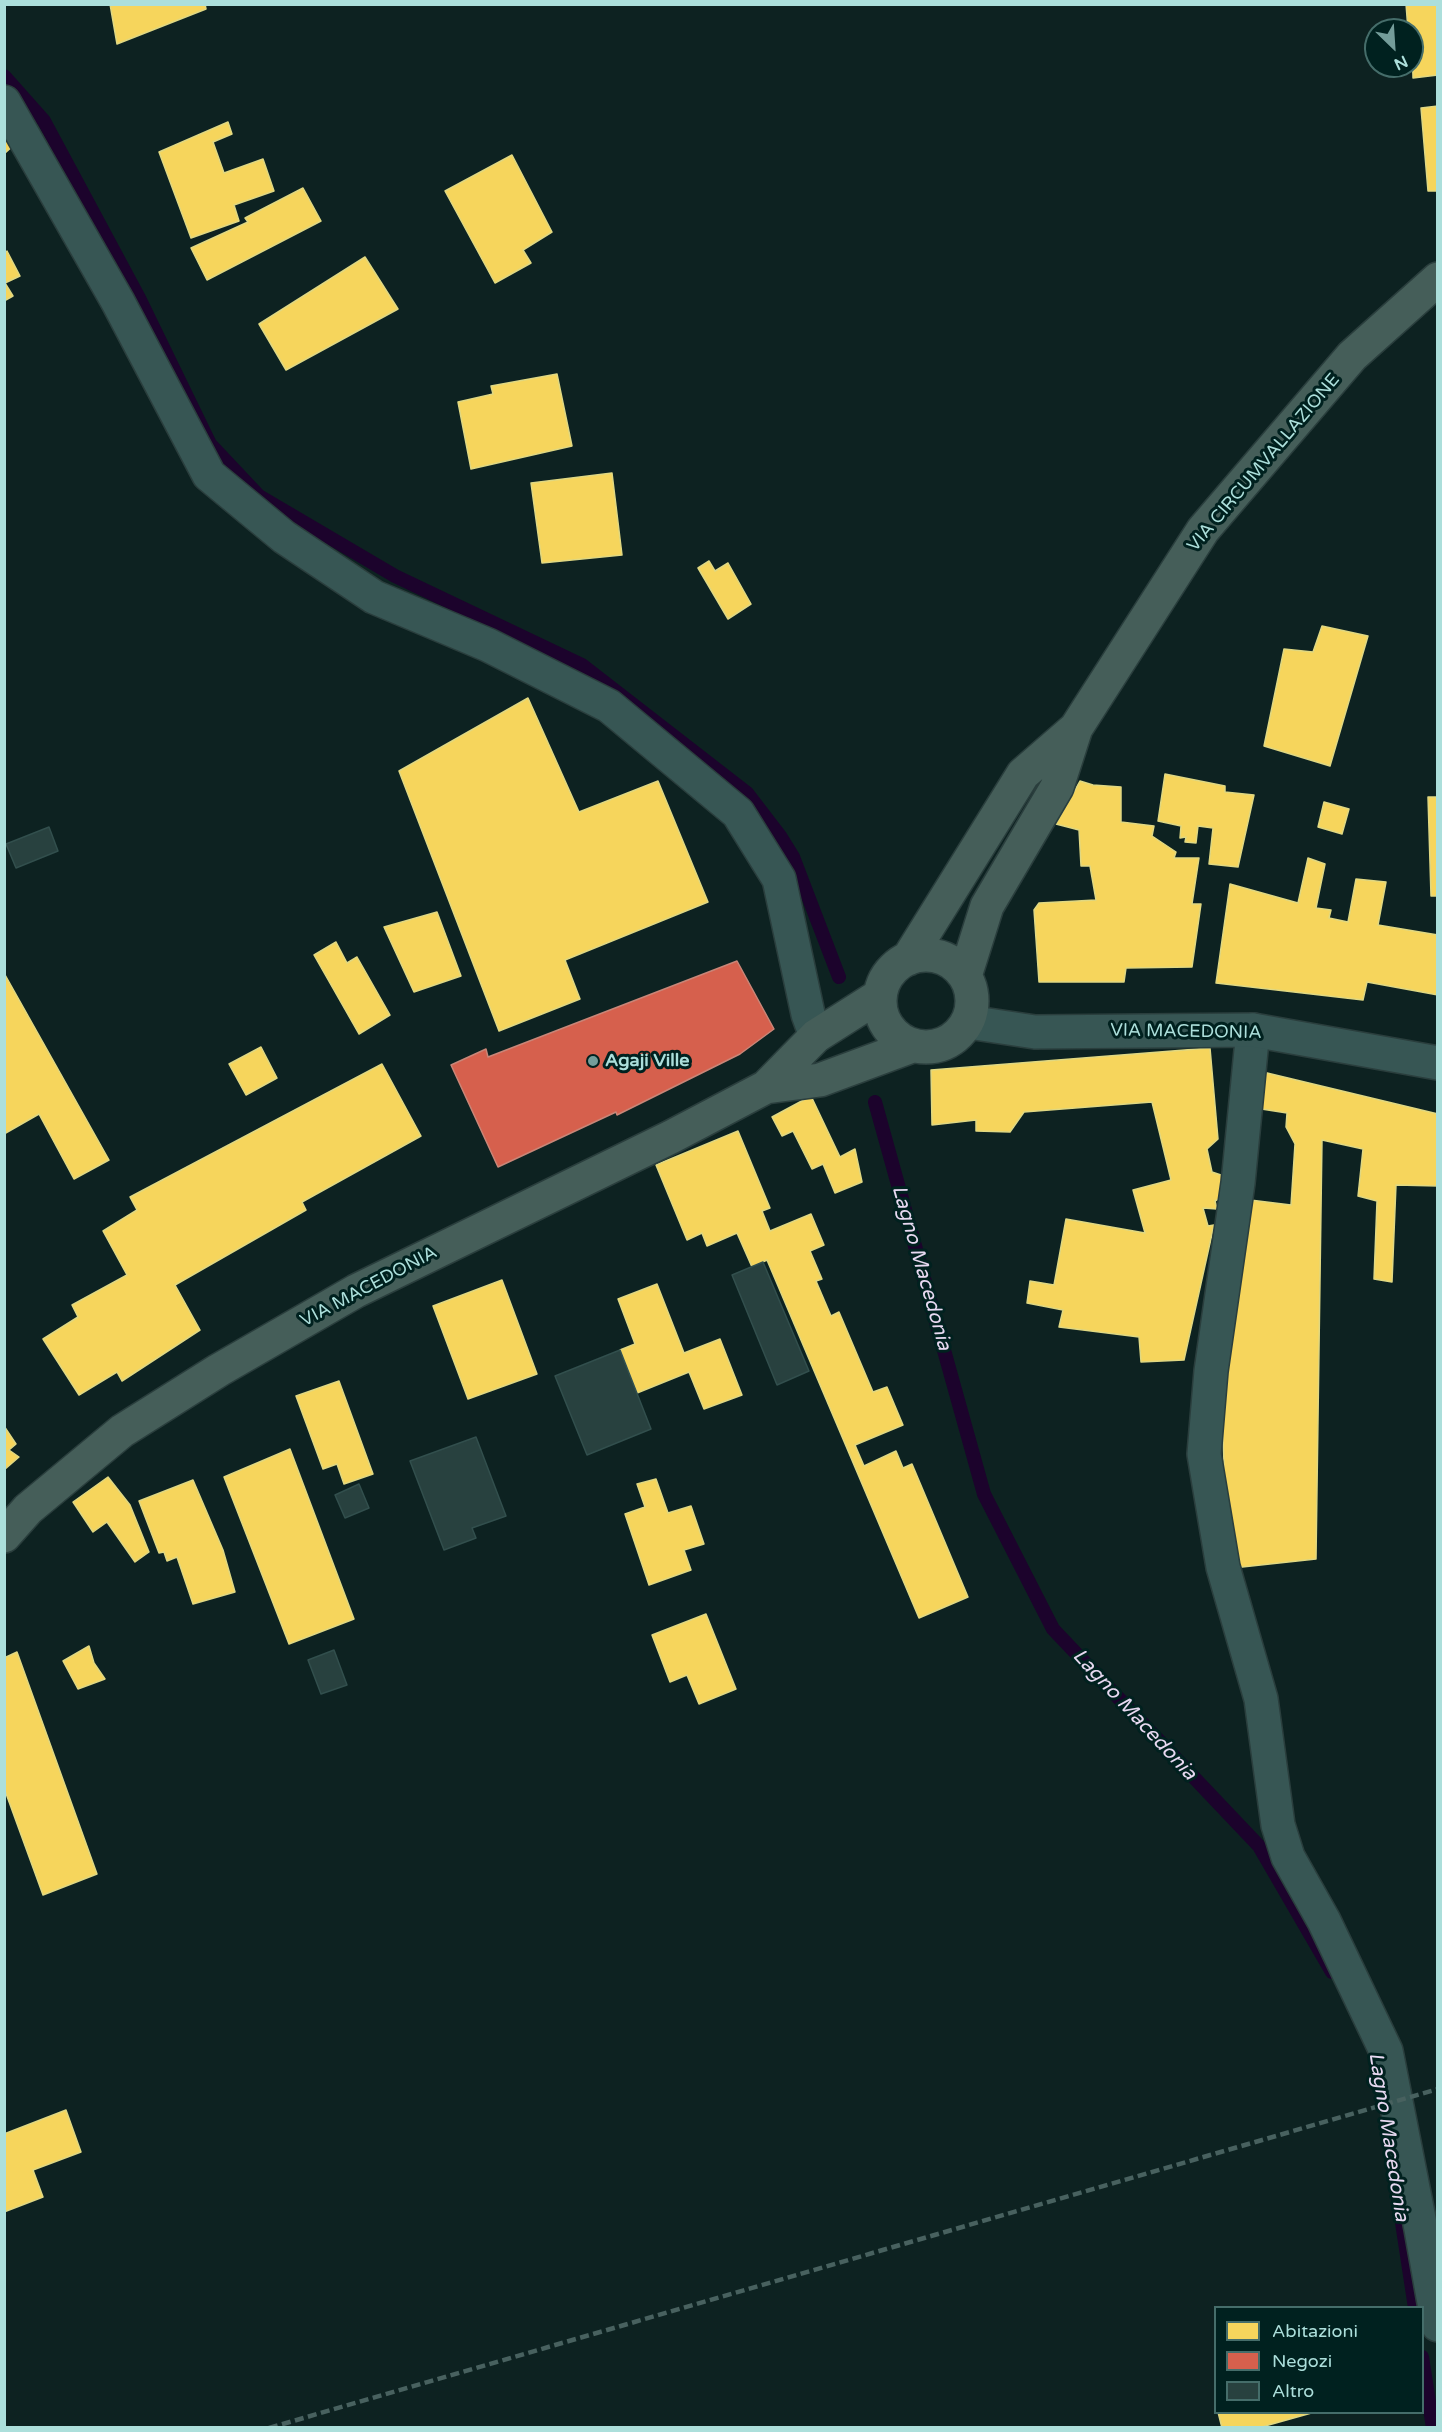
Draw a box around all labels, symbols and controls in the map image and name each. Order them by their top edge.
north arrow [1364,18,1424,78]
text: N [1391,51,1411,74]
street label: VIA CIRCUMVALLAZIONE [1183,370,1345,556]
street label: VIA MACEDONIA [1110,1020,1262,1044]
place label: Agaji Ville [605,1050,689,1072]
marker: Agaji Ville [586,1054,600,1068]
water label: Lagno Macedonia [886,1183,956,1353]
street label: VIA MACEDONIA [297,1242,441,1332]
water label: Lagno Macedonia [1067,1644,1201,1786]
water label: Lagno Macedonia [1363,2051,1413,2223]
legend [1214,2306,1424,2414]
text: Abitazioni [1272,2320,1358,2342]
text: Negozi [1272,2350,1332,2372]
text: Altro [1272,2380,1314,2402]

